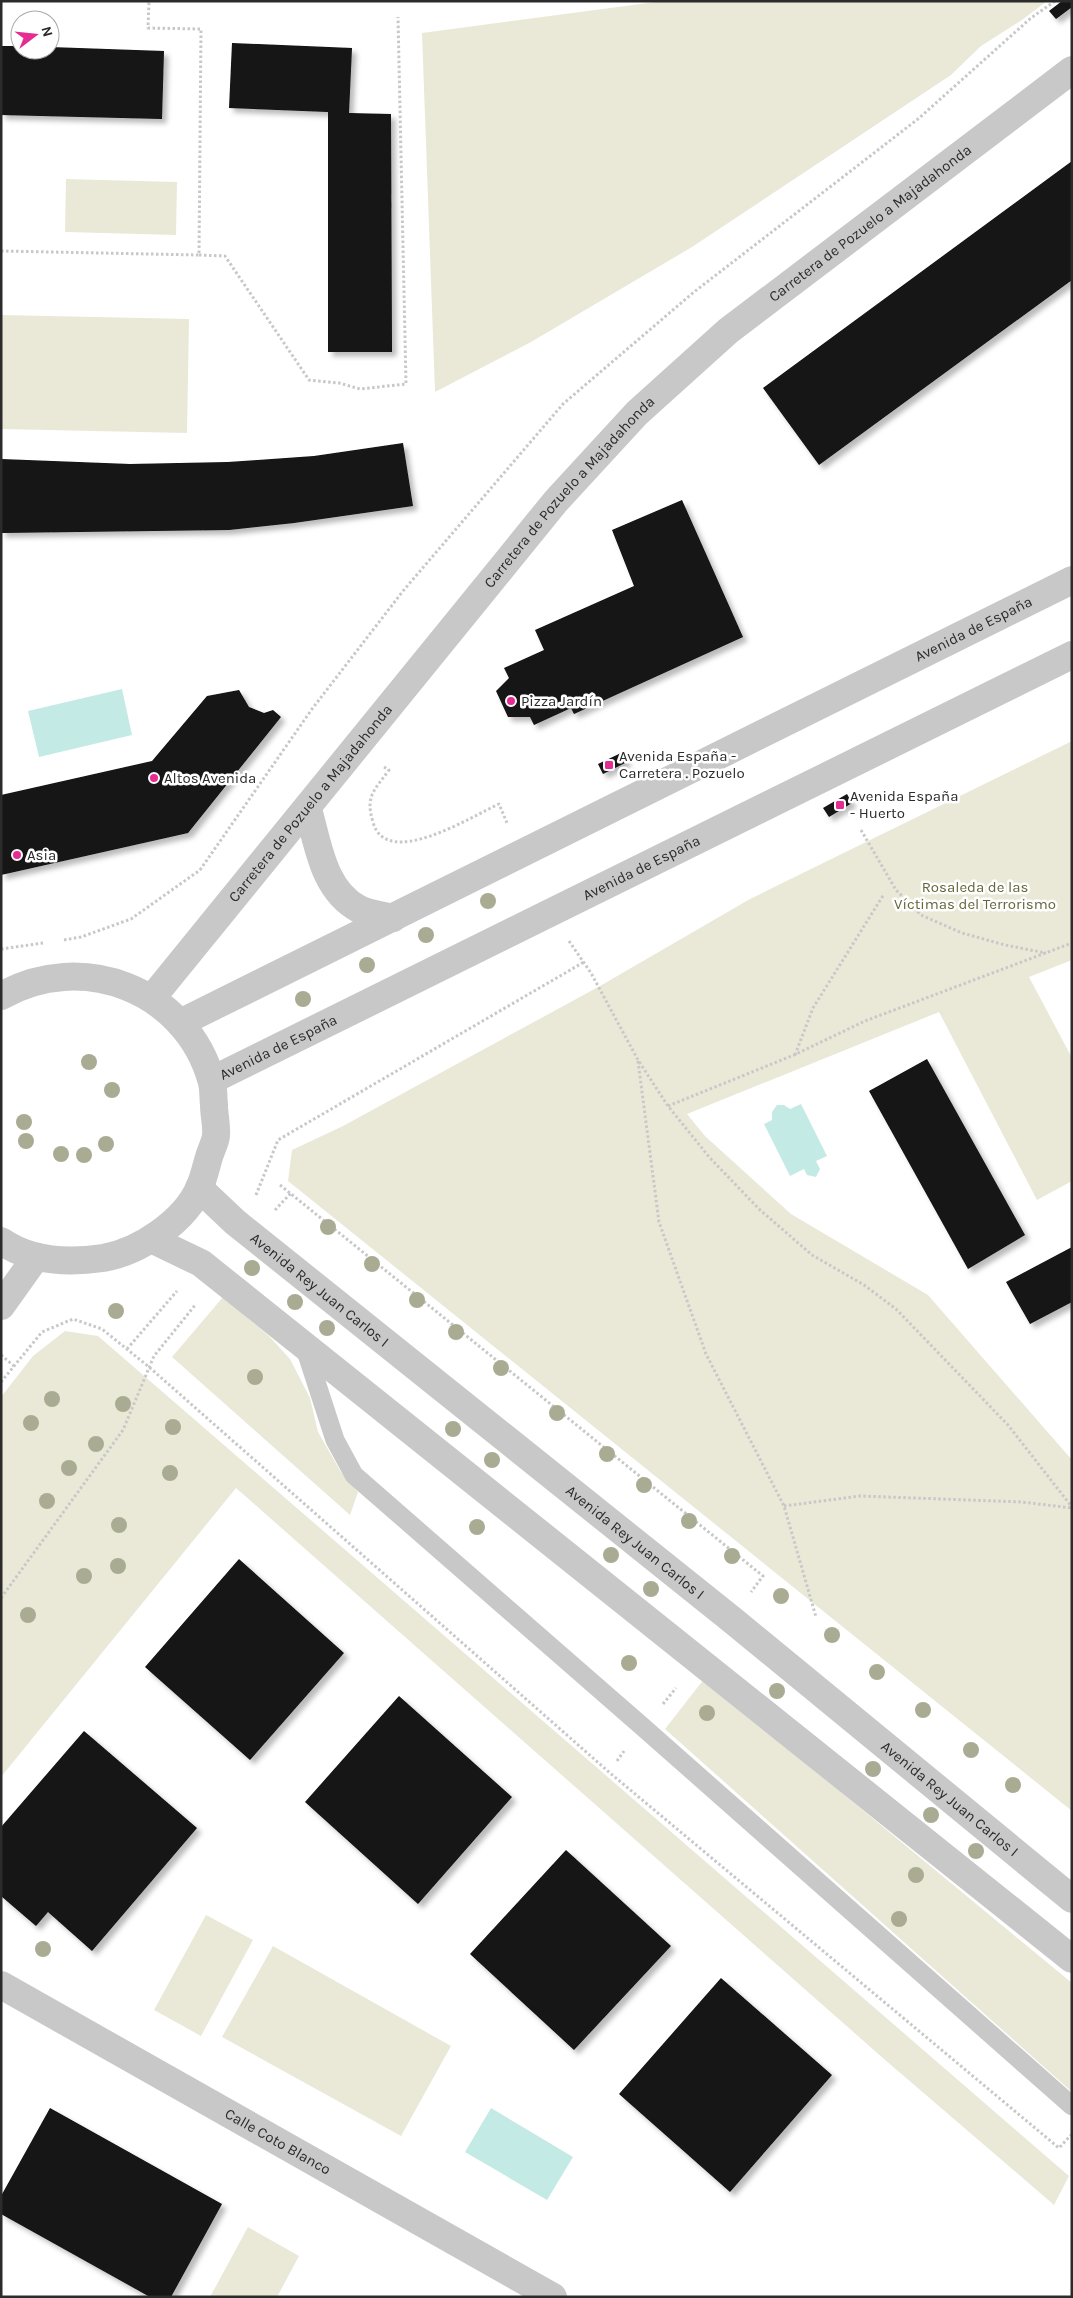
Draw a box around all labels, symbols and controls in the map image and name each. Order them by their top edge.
north arrow [10,10,60,60]
text: N [37,24,57,39]
street label: Carretera de Pozuelo a Majadahonda [765,141,975,306]
street label: Carretera de Pozuelo a Majadahonda [480,392,658,591]
street label: Avenida de España [912,592,1035,666]
place label: Pizza Jardín [521,692,602,710]
marker: Pizza Jardín [505,695,517,707]
street label: Carretera de Pozuelo a Majadahonda [225,701,396,906]
place label: Avenida España - Carretera . Pozuelo [619,747,745,782]
marker: Avenida España - Carretera . Pozuelo [603,759,615,771]
place label: Altos Avenida [164,769,256,787]
marker: Altos Avenida [148,772,160,784]
place label: Avenida España - Huerto [850,787,958,822]
marker: Avenida España - Huerto [834,799,846,811]
street label: Avenida de España [580,831,703,904]
place label: Asia [27,846,56,864]
marker: Asia [11,849,23,861]
park label: Rosaleda de las Víctimas del Terrorismo [894,878,1056,913]
street label: Avenida de España [217,1011,340,1084]
street label: Avenida Rey Juan Carlos I [247,1229,393,1351]
street label: Avenida Rey Juan Carlos I [562,1481,708,1603]
street label: Avenida Rey Juan Carlos I [878,1737,1022,1860]
street label: Calle Coto Blanco [222,2104,334,2179]

